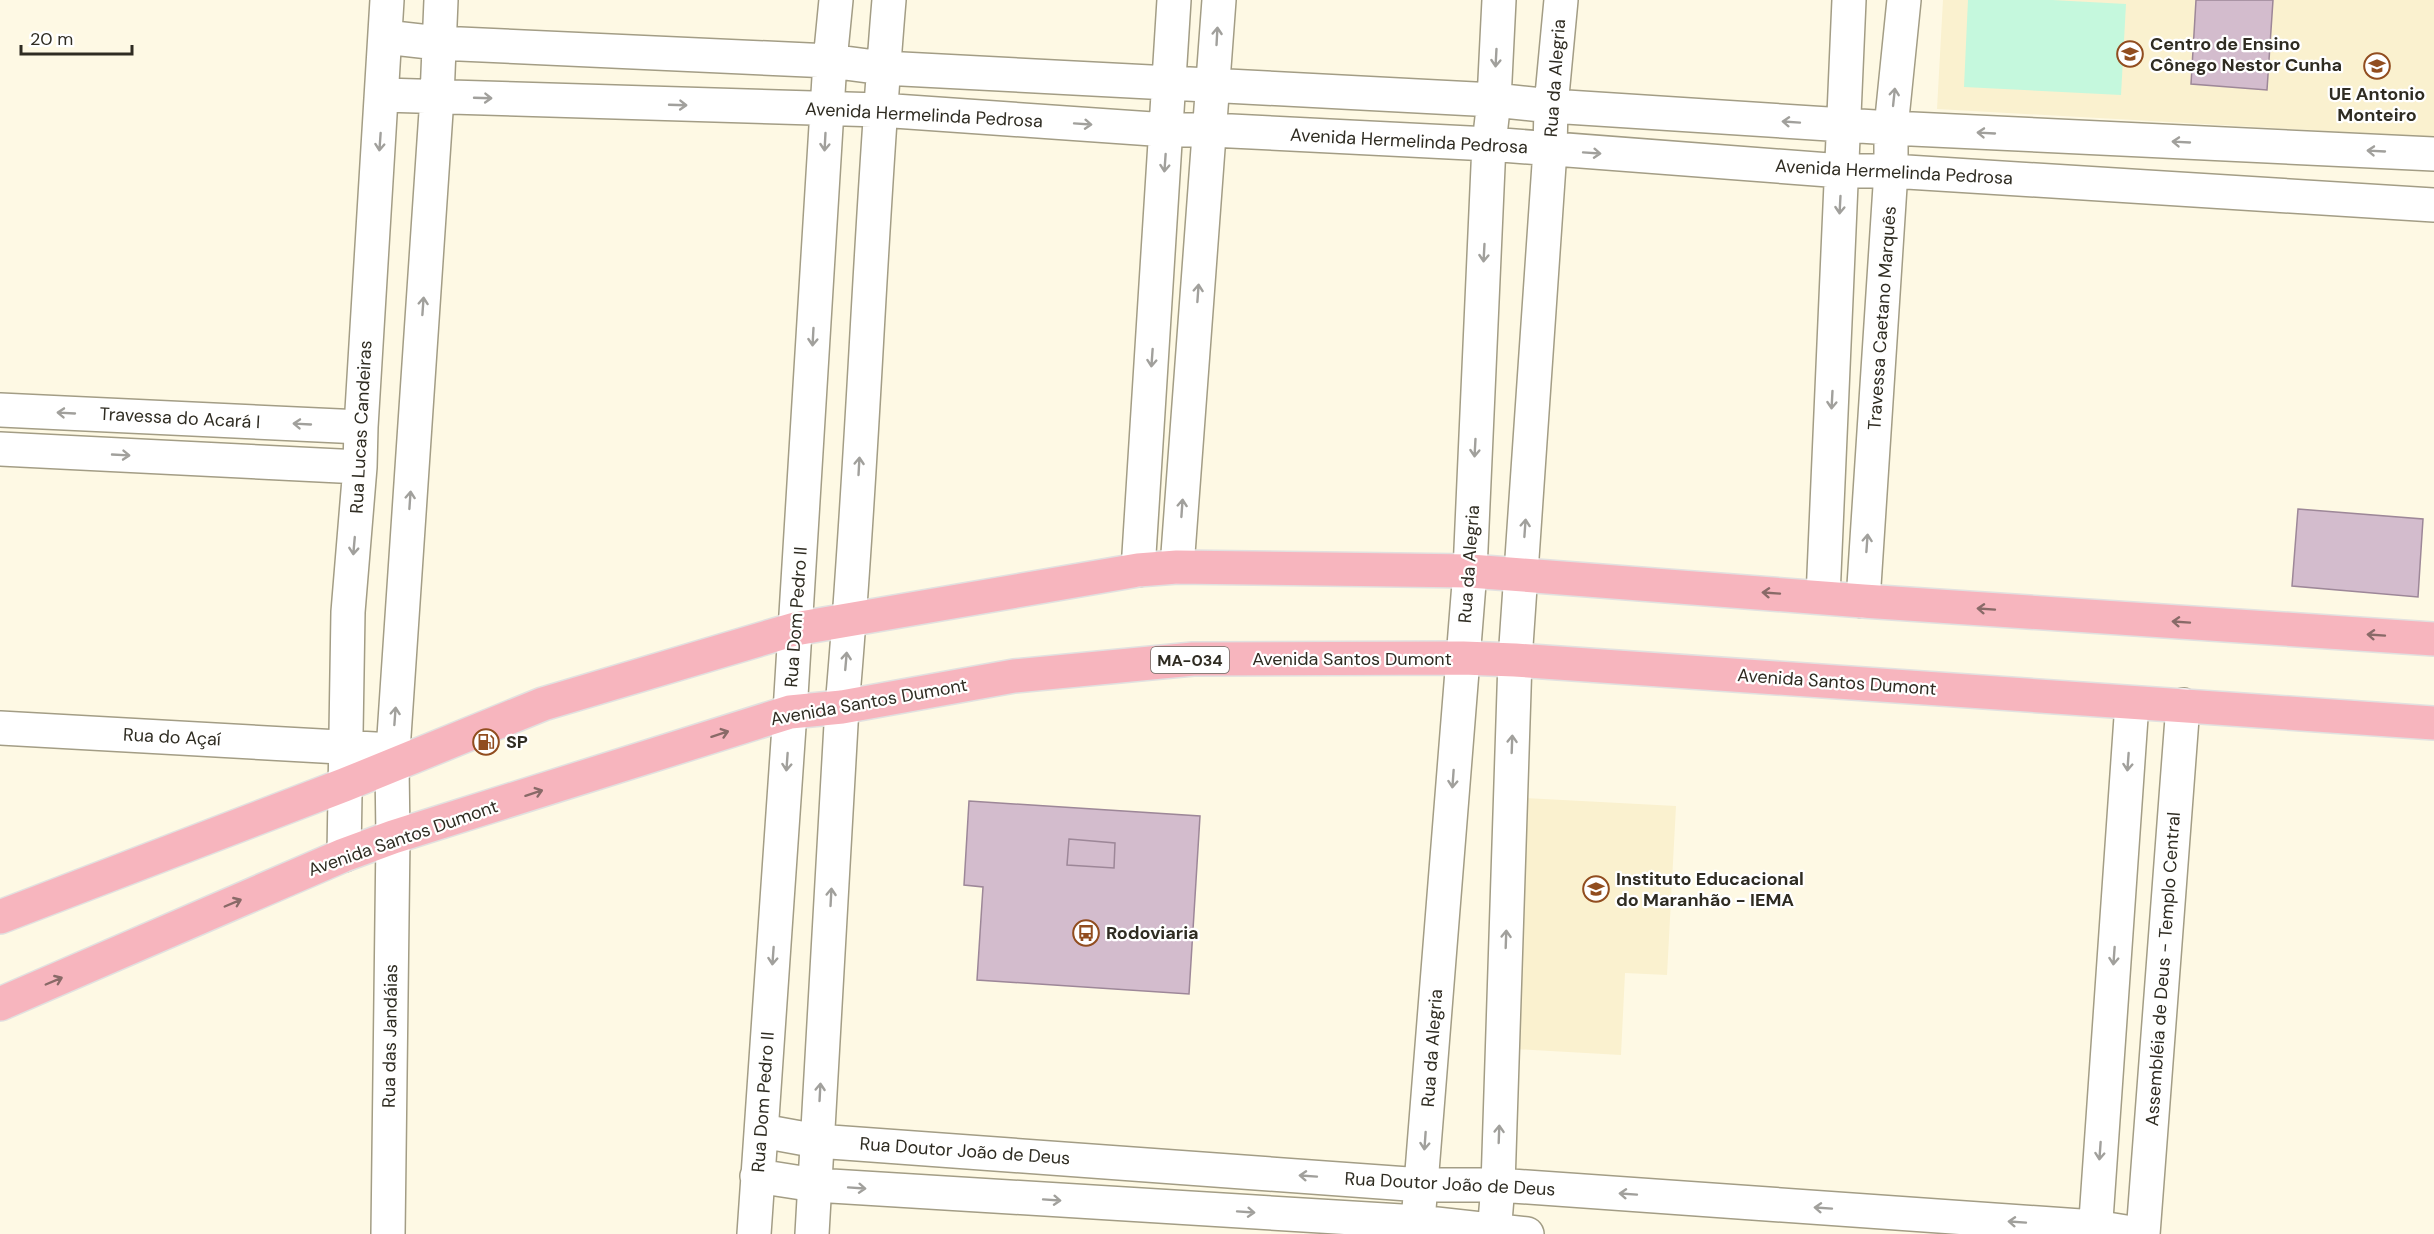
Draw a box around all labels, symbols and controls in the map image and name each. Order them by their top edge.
scale bar [21,18,132,56]
street label: Rua da Alegria [1539,18,1571,138]
one-way arrow [1211,26,1222,46]
text: 20 m [30,27,73,51]
place label: Centro de Ensino Cônego Nestor Cunha [2150,32,2342,77]
school or university icon: Centro de Ensino Cônego Nestor Cunha [2115,39,2145,69]
one-way arrow [1490,48,1501,68]
school or university icon: UE Antonio Monteiro [2362,51,2392,81]
place label: UE Antonio Monteiro [2329,82,2425,127]
one-way arrow [1889,87,1900,107]
one-way arrow [473,93,493,104]
street label: Avenida Hermelinda Pedrosa [805,97,1043,133]
one-way arrow [668,99,688,110]
one-way arrow [1782,116,1802,127]
one-way arrow [1072,119,1092,130]
street label: Avenida Hermelinda Pedrosa [1290,123,1528,159]
one-way arrow [1977,127,1997,138]
one-way arrow [374,132,385,152]
one-way arrow [819,132,830,152]
one-way arrow [2171,137,2191,148]
one-way arrow [2366,146,2386,157]
one-way arrow [1581,148,1601,159]
one-way arrow [1159,153,1170,173]
street label: Avenida Hermelinda Pedrosa [1775,154,2013,190]
one-way arrow [1835,195,1846,215]
street label: Travessa Caetano Marquês [1862,205,1902,431]
one-way arrow [1478,243,1490,262]
one-way arrow [1193,283,1204,303]
one-way arrow [418,296,429,316]
one-way arrow [808,326,819,346]
street label: Rua Lucas Candeiras [344,340,378,514]
one-way arrow [1146,347,1157,367]
one-way arrow [1826,390,1837,410]
street label: Travessa do Acará I [99,402,261,434]
one-way arrow [56,408,76,419]
one-way arrow [293,418,313,429]
one-way arrow [1470,437,1481,457]
one-way arrow [111,450,131,461]
one-way arrow [854,456,865,476]
one-way arrow [405,491,416,511]
one-way arrow [1176,499,1187,519]
street label: Rua da Alegria [1453,504,1485,624]
one-way arrow [1520,519,1531,539]
one-way arrow [1862,533,1873,553]
one-way arrow [348,536,359,556]
street label: Rua Dom Pedro II [779,546,813,688]
one-way arrow [1762,587,1782,598]
one-way arrow [1977,604,1997,615]
one-way arrow [2172,617,2192,628]
one-way arrow [2366,629,2386,640]
road number: MA-034 [1151,647,1229,673]
street label: Avenida Santos Dumont [1252,647,1452,671]
one-way arrow [841,651,852,671]
street label: Avenida Santos Dumont [1737,663,1937,701]
street label: Avenida Santos Dumont [769,673,969,731]
one-way arrow [390,707,401,726]
street label: Rua do Açaí [122,722,222,752]
fuel station icon: SP [471,727,501,757]
one-way arrow [710,728,729,739]
place label: SP [506,730,528,754]
one-way arrow [1507,734,1518,754]
one-way arrow [781,751,792,771]
one-way arrow [2123,751,2134,771]
one-way arrow [1447,769,1458,789]
one-way arrow [524,787,543,798]
street label: Avenida Santos Dumont [305,794,501,882]
street label: Assembléia de Deus - Templo Central [2140,811,2186,1127]
place label: Instituto Educacional do Maranhão - IEMA [1616,867,1804,912]
school or university icon: Instituto Educacional do Maranhão - IEMA [1581,874,1611,904]
one-way arrow [826,888,837,908]
one-way arrow [223,897,241,908]
bus stop icon: Rodoviaria [1071,918,1101,948]
place label: Rodoviaria [1106,921,1199,945]
one-way arrow [1500,929,1511,949]
one-way arrow [768,946,779,966]
one-way arrow [2109,946,2120,966]
street label: Rua das Jandáias [377,964,403,1108]
one-way arrow [44,974,62,986]
street label: Rua da Alegria [1416,988,1448,1108]
street label: Rua Dom Pedro II [746,1031,780,1173]
one-way arrow [815,1082,826,1102]
one-way arrow [1494,1124,1505,1144]
one-way arrow [1419,1131,1430,1151]
street label: Rua Doutor João de Deus [859,1132,1071,1170]
one-way arrow [2095,1140,2106,1160]
street label: Rua Doutor João de Deus [1344,1166,1556,1202]
one-way arrow [1298,1171,1318,1182]
one-way arrow [847,1182,866,1193]
one-way arrow [1619,1189,1639,1200]
one-way arrow [1041,1194,1061,1205]
one-way arrow [1813,1202,1833,1213]
one-way arrow [1236,1206,1256,1217]
one-way arrow [2008,1216,2028,1227]

